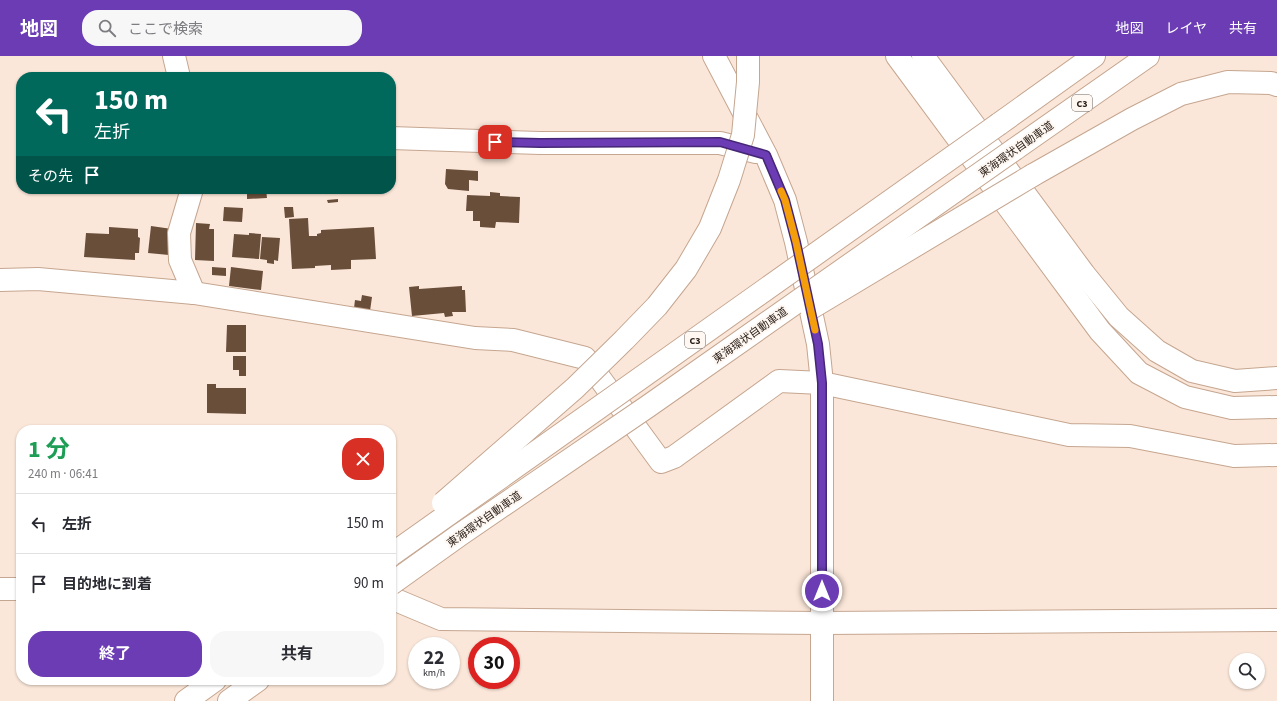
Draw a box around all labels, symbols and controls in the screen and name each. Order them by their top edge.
search box [82,10,362,46]
text: 地図 [20,16,58,43]
icon: search [96,17,118,39]
text: ここで検索 [128,19,203,40]
text: 地図 [1115,19,1143,39]
text: レイヤ [1165,19,1207,39]
text: 共有 [1229,19,1257,39]
text: 150 m [94,80,168,120]
icon: left [28,88,80,140]
road number: C3 [1072,95,1092,111]
street label: 東海環状自動車道 [976,118,1057,181]
text: 左折 [94,120,130,145]
pin [478,125,512,159]
icon: arrive [484,131,506,153]
icon: arrive [81,164,103,186]
text: その先 [28,166,73,187]
street label: 東海環状自動車道 [710,304,791,367]
road number: C3 [685,332,705,348]
text: 1 分 [28,432,69,467]
button: close [342,438,384,480]
text: 240 m · 06:41 [28,465,98,483]
street label: 東海環状自動車道 [444,488,525,551]
icon: left [28,513,50,535]
text: 150 m [346,513,384,534]
text: 左折 [62,514,92,535]
position arrow [801,570,843,612]
icon: arrive [28,573,50,595]
text: 90 m [354,573,384,594]
text: 目的地に到着 [62,574,152,595]
button: 終了 [28,631,202,677]
button: 共有 [210,631,384,677]
speed limit sign: 30 [468,637,520,689]
text: 22 [423,644,445,672]
map controls [1229,653,1265,689]
button: search [1229,653,1265,689]
text: km/h [423,666,445,680]

